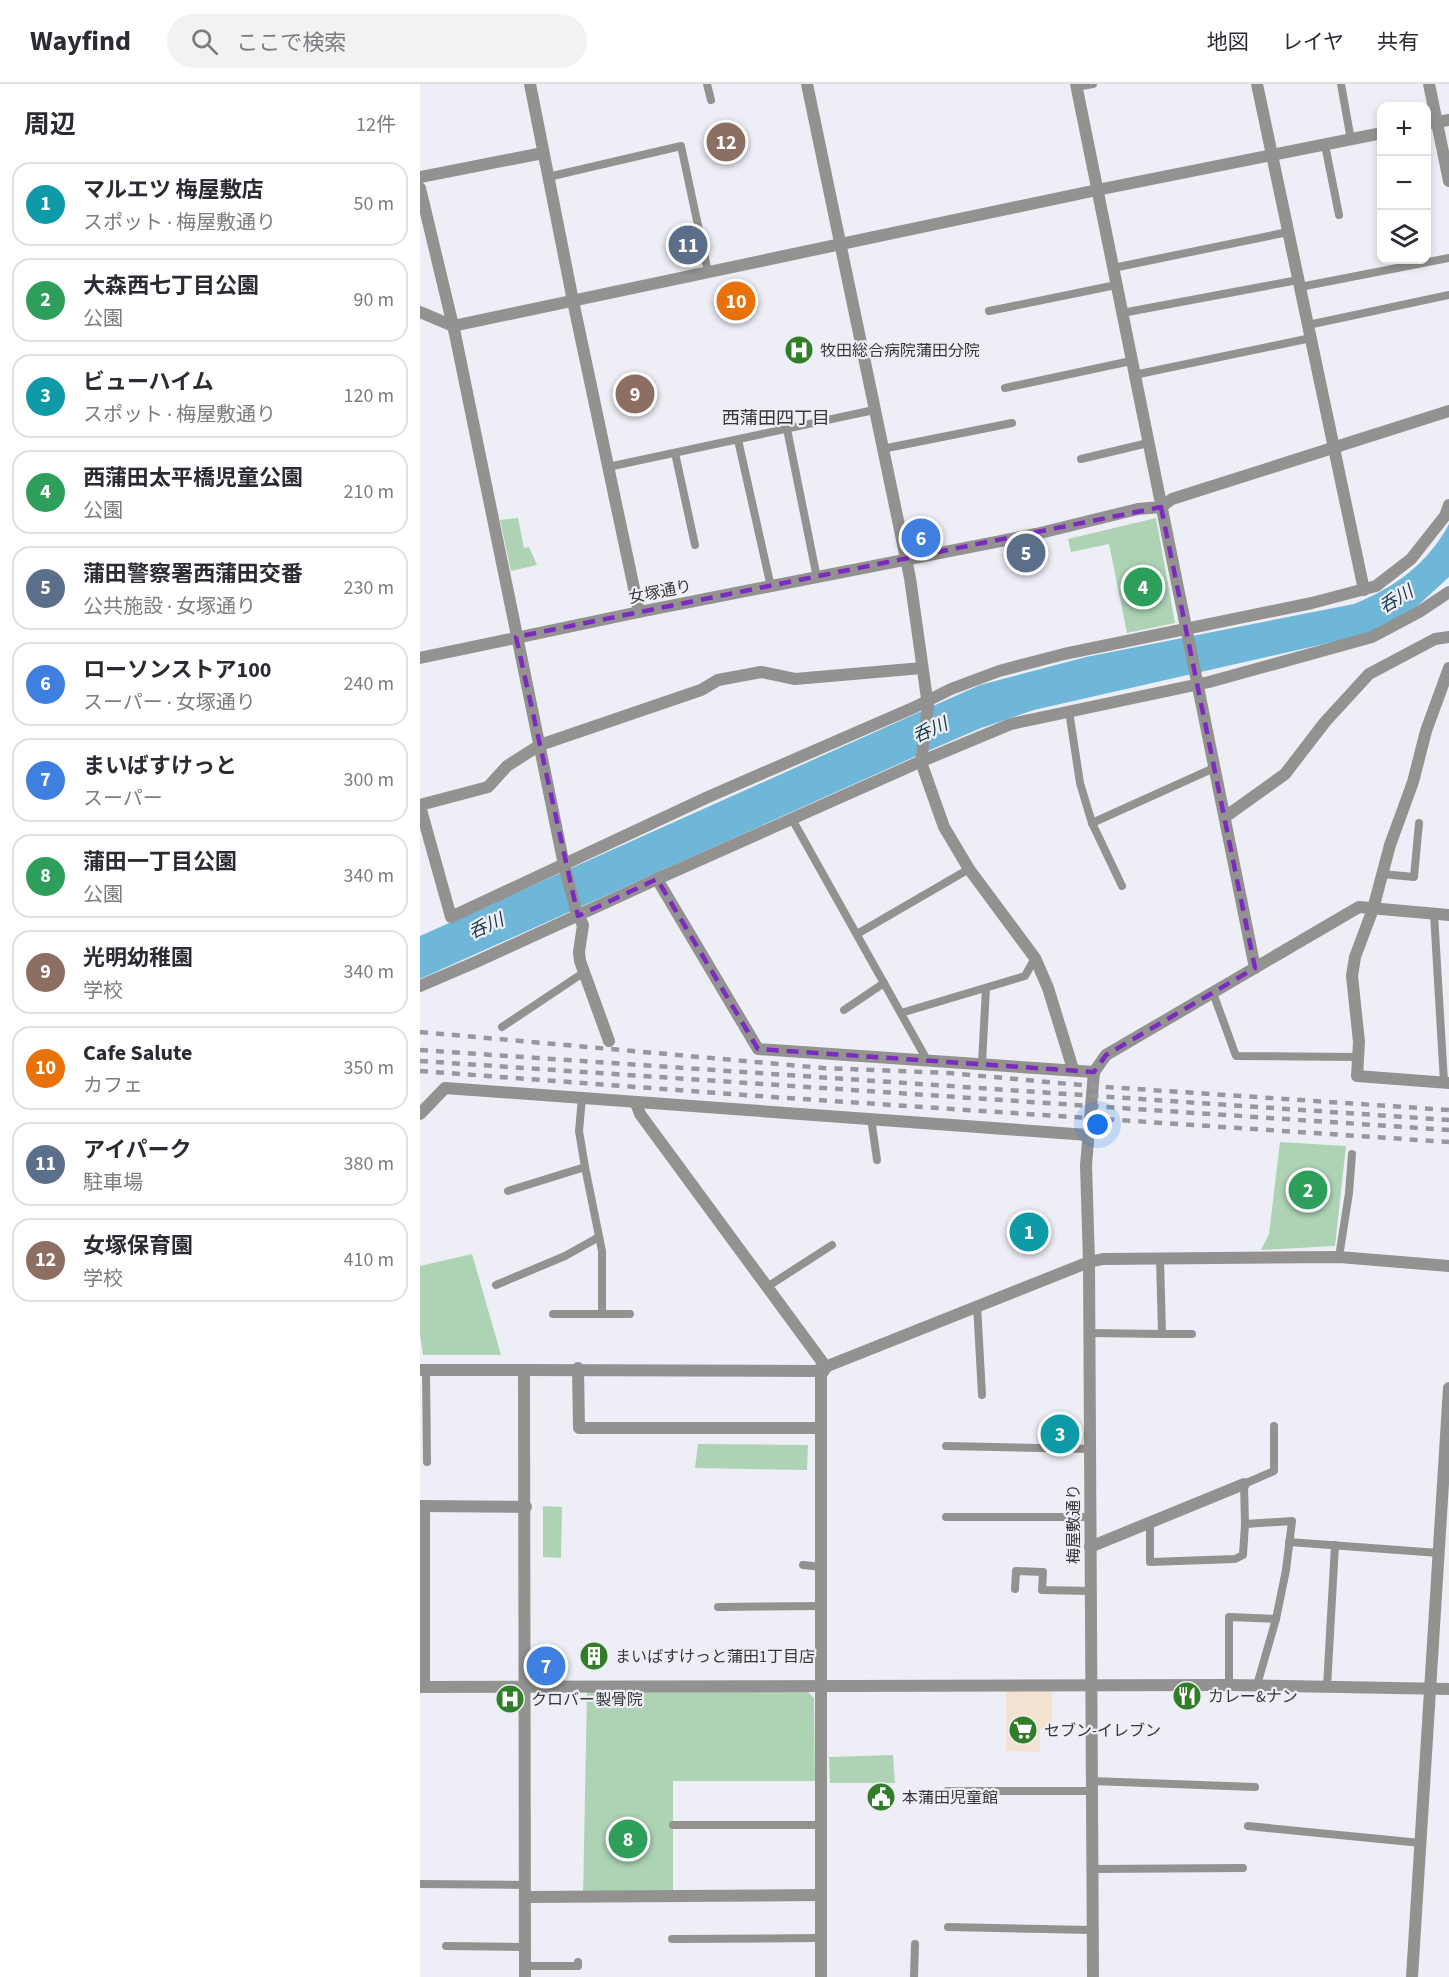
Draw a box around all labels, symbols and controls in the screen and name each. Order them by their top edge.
search box [167,14,587,68]
text: Wayfind [30,21,131,61]
icon: search [188,25,221,58]
text: ここで検索 [236,27,346,59]
text: 地図 [1207,27,1249,57]
text: レイヤ [1282,27,1344,57]
text: 共有 [1377,27,1419,57]
map controls [1377,102,1431,264]
button: + [1377,102,1431,156]
text: 周辺 [24,106,76,143]
text: 12件 [356,111,396,139]
pin: 12 [706,120,746,164]
button: − [1377,156,1431,210]
text: マルエツ 梅屋敷店 [83,174,263,206]
text: 1 [40,190,51,218]
text: 50 m [354,190,394,218]
text: スポット · 梅屋敷通り [83,209,276,237]
button: layers [1377,210,1431,264]
pin: 11 [668,222,708,268]
text: 大森西七丁目公園 [83,270,259,302]
pin: 10 [716,278,756,324]
text: 2 [40,286,51,314]
text: 90 m [354,286,394,314]
text: 公園 [83,305,123,333]
hospital icon: 牧田総合病院蒲田分院 [783,334,815,366]
place label: 牧田総合病院蒲田分院 [820,340,980,362]
text: ビューハイム [83,366,214,398]
pin: 9 [616,372,654,416]
text: 3 [40,382,51,410]
text: 120 m [344,382,394,410]
text: スポット · 梅屋敷通り [83,401,276,429]
district label: 西蒲田四丁目 [722,406,830,431]
text: 西蒲田太平橋児童公園 [83,462,303,494]
text: 4 [40,478,51,506]
text: 210 m [344,478,394,506]
text: 公園 [83,497,123,525]
pin: 6 [902,516,940,560]
pin: 5 [1006,530,1046,576]
text: 蒲田警察署西蒲田交番 [83,558,303,590]
pin: 4 [1124,564,1162,610]
text: 5 [40,574,51,602]
text: 230 m [344,574,394,602]
street label: 女塚通り [627,575,694,609]
water label: 呑川 [1374,578,1420,619]
text: 公共施設 · 女塚通り [83,593,256,621]
text: ローソンストア100 [83,654,271,686]
text: 6 [40,670,51,698]
text: 240 m [344,670,394,698]
text: スーパー · 女塚通り [83,689,256,717]
water label: 呑川 [909,711,954,749]
text: まいばすけっと [83,750,237,782]
text: 7 [40,766,51,794]
text: 300 m [344,766,394,794]
text: スーパー [83,785,163,813]
text: 蒲田一丁目公園 [83,846,237,878]
text: 8 [40,862,51,890]
text: 340 m [344,862,394,890]
text: 公園 [83,881,123,909]
water label: 呑川 [465,907,510,945]
text: 光明幼稚園 [83,942,193,974]
text: 9 [40,958,51,986]
text: 340 m [344,958,394,986]
text: 学校 [83,977,123,1005]
text: Cafe Salute [83,1037,193,1069]
text: 10 [35,1054,56,1082]
text: 350 m [344,1054,394,1082]
text: カフェ [83,1072,143,1100]
your location [1083,1110,1112,1139]
text: アイパーク [83,1134,191,1166]
text: 11 [35,1150,56,1178]
text: 380 m [344,1150,394,1178]
pin: 2 [1288,1168,1328,1212]
text: 駐車場 [83,1169,143,1197]
pin: 1 [1010,1210,1048,1254]
text: 女塚保育園 [83,1230,193,1262]
text: 12 [35,1246,56,1274]
text: 410 m [344,1246,394,1274]
text: 学校 [83,1265,123,1293]
pin: 3 [1040,1412,1080,1456]
street label: 梅屋敷通り [1063,1484,1085,1564]
building icon: まいばすけっと蒲田1丁目店 [578,1640,610,1672]
pin: 7 [526,1644,566,1688]
place label: まいばすけっと蒲田1丁目店 [615,1646,815,1668]
restaurant icon: カレー&ナン [1171,1680,1203,1712]
hospital icon: クロバー製骨院 [494,1683,526,1715]
place label: カレー&ナン [1208,1686,1298,1708]
place label: クロバー製骨院 [531,1689,643,1711]
supermarket icon: セブン-イレブン [1007,1714,1039,1746]
place label: セブン-イレブン [1044,1720,1161,1742]
public building icon: 本蒲田児童館 [865,1781,897,1813]
place label: 本蒲田児童館 [902,1787,998,1809]
pin: 8 [608,1816,648,1862]

